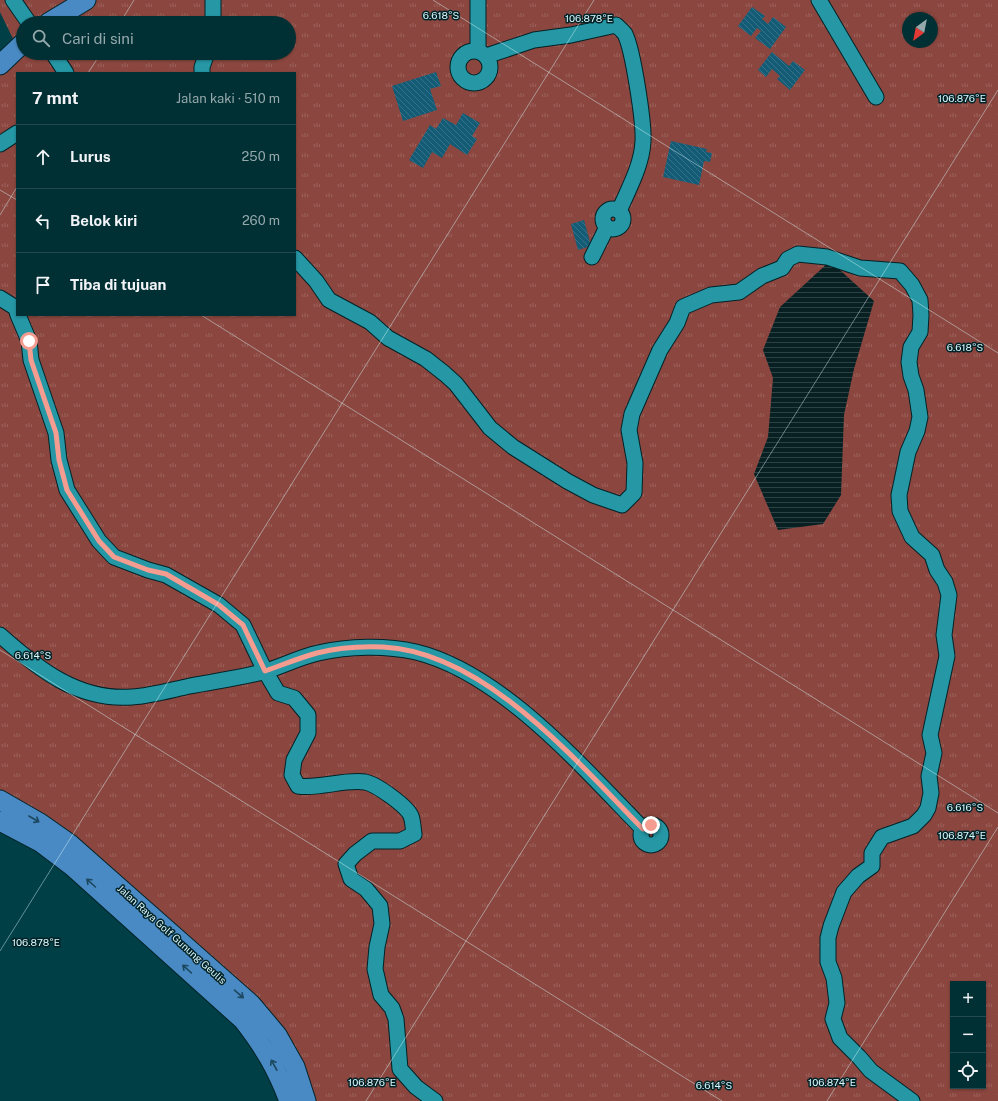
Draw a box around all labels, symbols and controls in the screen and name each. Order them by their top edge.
text: 6.618°S [423,9,460,21]
text: 106.878°E [565,12,613,24]
north arrow [902,12,938,48]
search box [16,16,296,60]
icon: search [30,27,52,49]
text: Cari di sini [62,30,134,47]
text: 7 mnt [32,88,79,108]
text: Jalan kaki · 510 m [176,91,280,106]
text: 106.876°E [938,92,986,104]
icon: ahead [32,146,54,168]
text: Lurus [70,148,111,165]
text: 250 m [242,149,280,164]
icon: left [32,210,54,232]
text: Belok kiri [70,212,137,229]
text: 260 m [242,213,280,228]
icon: arrive [32,274,54,296]
text: Tiba di tujuan [70,276,166,293]
route start [20,332,38,350]
text: 6.618°S [947,341,984,353]
text: 6.614°S [15,649,51,661]
text: 6.616°S [947,801,983,813]
one-way arrow [28,816,40,824]
route end [642,816,660,834]
text: 106.874°E [938,829,986,841]
one-way arrow [85,878,96,887]
street label: Jalan Raya Golf Gunung Geulis [115,882,229,986]
text: 106.878°E [12,936,60,948]
one-way arrow [182,965,193,974]
map controls [950,981,986,1089]
button: + [950,981,986,1017]
one-way arrow [234,989,244,999]
button: − [950,1017,986,1053]
button: locate [950,1053,986,1089]
one-way arrow [270,1059,278,1071]
text: 106.876°E [348,1076,396,1088]
text: 106.874°E [808,1076,856,1088]
text: 6.614°S [696,1079,732,1091]

